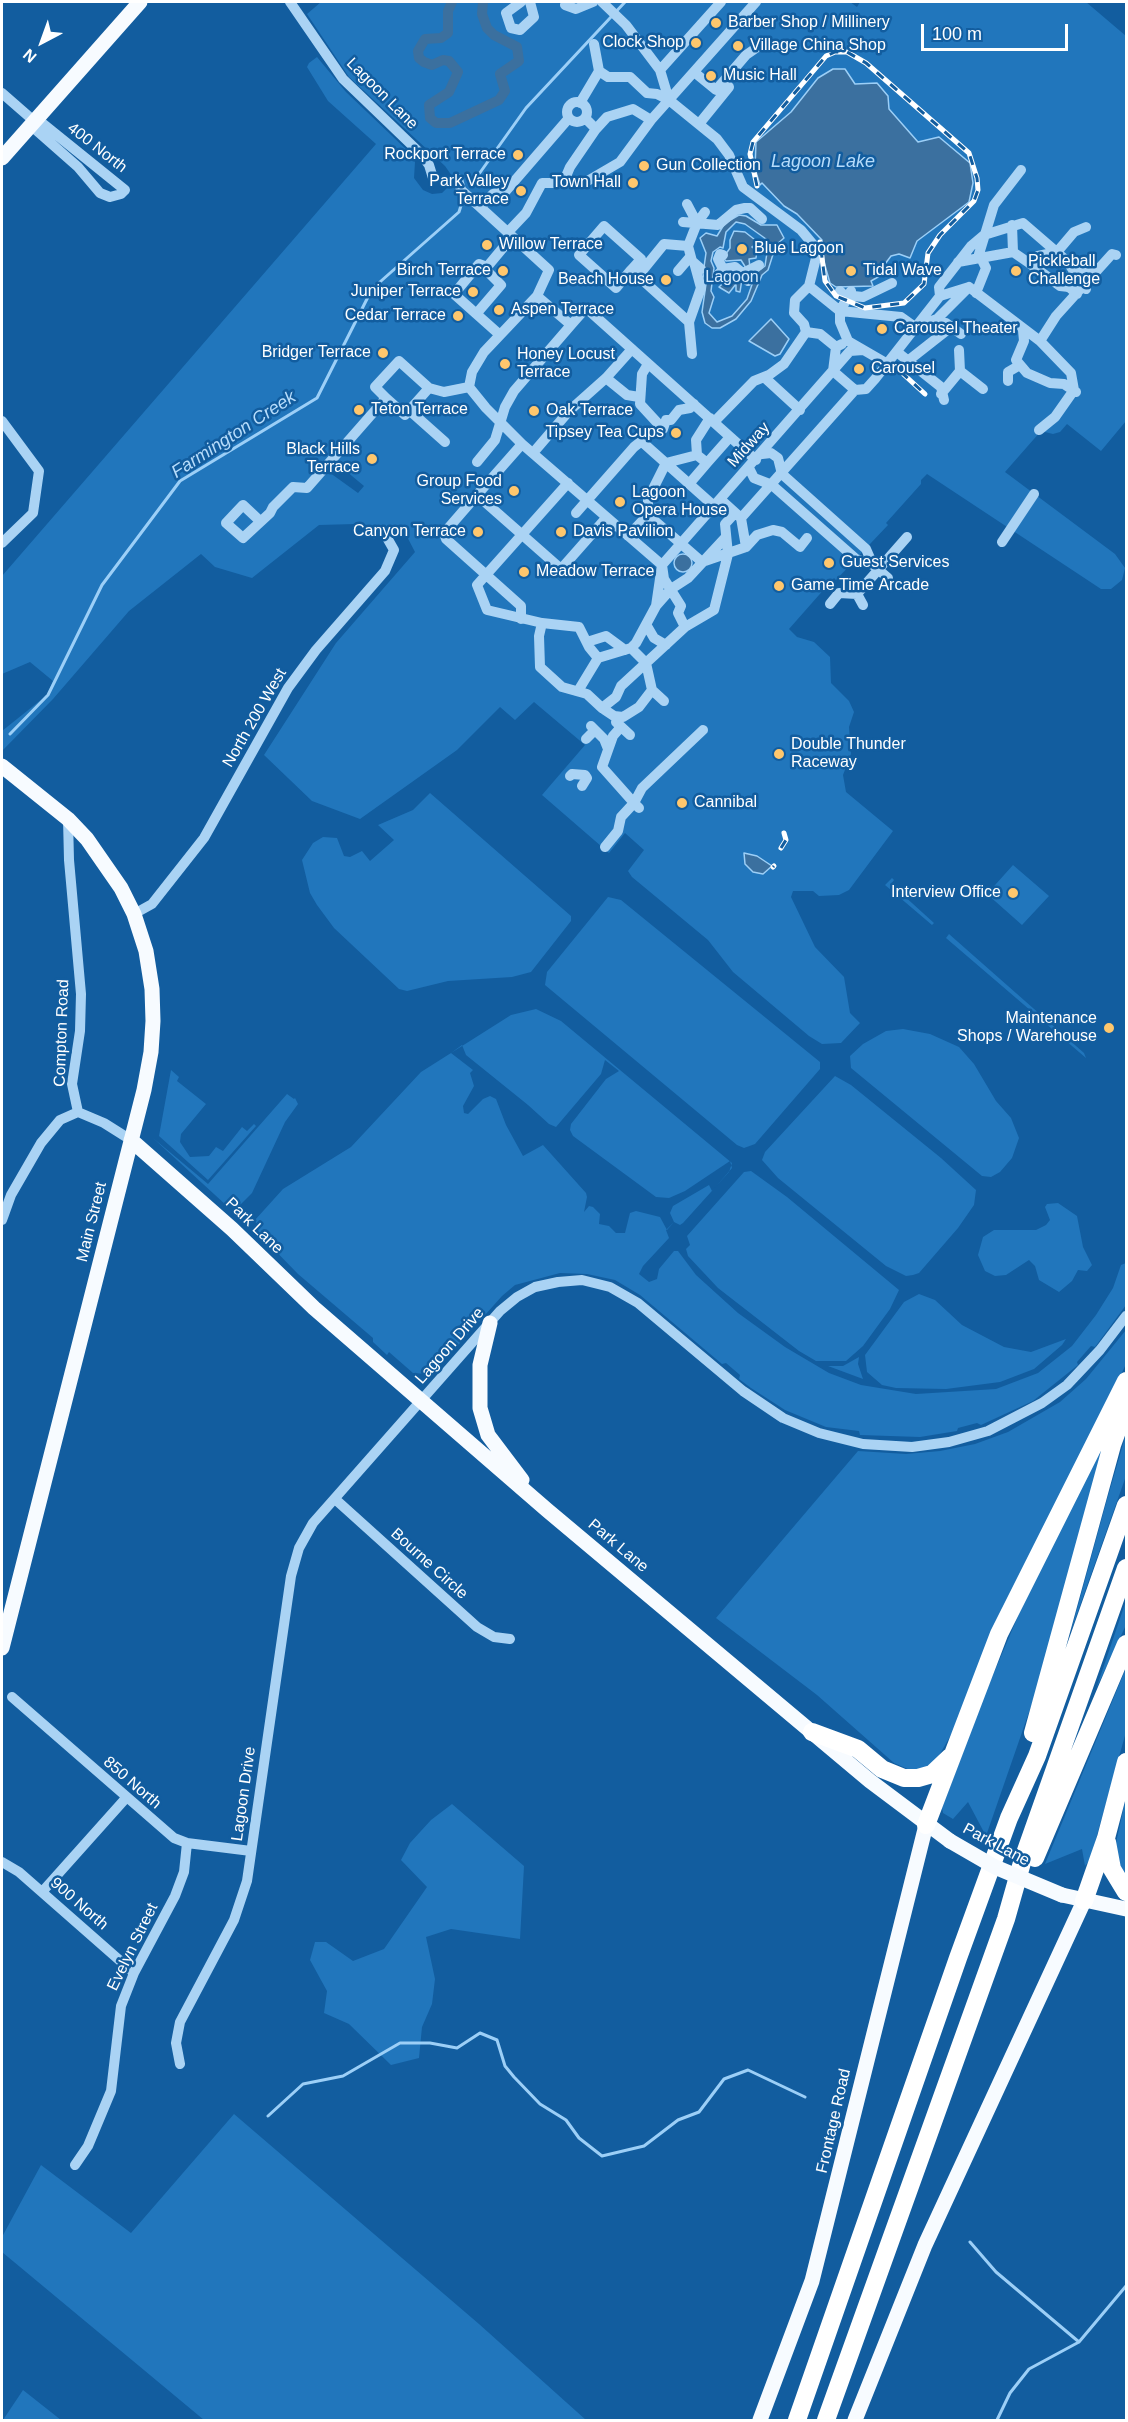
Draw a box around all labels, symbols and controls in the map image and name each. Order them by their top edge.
north arrow [12,12,72,72]
scale bar [924,12,1071,50]
place label: Barber Shop / Millinery [728,13,890,33]
marker: Barber Shop / Millinery [709,16,723,30]
text: 100 m [932,24,982,44]
place label: Clock Shop [602,33,684,53]
marker: Clock Shop [689,36,703,50]
place label: Village China Shop [750,36,886,56]
marker: Village China Shop [731,39,745,53]
text: N [20,46,40,66]
street label: Lagoon Lane [342,54,422,134]
place label: Music Hall [723,66,797,86]
marker: Music Hall [704,69,718,83]
street label: 400 North [63,119,131,177]
place label: Rockport Terrace [384,145,506,165]
marker: Rockport Terrace [511,148,525,162]
water label: Lagoon Lake [771,151,875,173]
place label: Gun Collection [656,156,761,176]
marker: Gun Collection [637,159,651,173]
place label: Park Valley Terrace [429,172,509,210]
place label: Town Hall [552,173,621,193]
marker: Town Hall [626,176,640,190]
marker: Park Valley Terrace [514,184,528,198]
place label: Willow Terrace [499,235,603,255]
marker: Willow Terrace [480,238,494,252]
place label: Blue Lagoon [754,239,844,259]
marker: Blue Lagoon [735,242,749,256]
place label: Pickleball Challenge [1028,252,1100,290]
place label: Birch Terrace [397,261,491,281]
place label: Tidal Wave [863,261,942,281]
marker: Birch Terrace [496,264,510,278]
marker: Tidal Wave [844,264,858,278]
marker: Pickleball Challenge [1009,264,1023,278]
park label: Lagoon [705,268,759,288]
place label: Beach House [558,270,654,290]
marker: Beach House [659,273,673,287]
place label: Juniper Terrace [351,282,461,302]
marker: Juniper Terrace [466,285,480,299]
place label: Aspen Terrace [511,300,614,320]
marker: Aspen Terrace [492,303,506,317]
place label: Cedar Terrace [345,306,446,326]
marker: Cedar Terrace [451,309,465,323]
place label: Carousel Theater [894,319,1018,339]
marker: Carousel Theater [875,322,889,336]
place label: Bridger Terrace [262,343,371,363]
place label: Honey Locust Terrace [517,345,615,383]
marker: Bridger Terrace [376,346,390,360]
marker: Honey Locust Terrace [498,357,512,371]
place label: Carousel [871,359,935,379]
marker: Carousel [852,362,866,376]
water label: Farmington Creek [168,387,300,483]
place label: Teton Terrace [371,400,468,420]
place label: Oak Terrace [546,401,633,421]
marker: Teton Terrace [352,403,366,417]
marker: Oak Terrace [527,404,541,418]
street label: Midway [724,418,774,472]
place label: Tipsey Tea Cups [545,423,664,443]
marker: Tipsey Tea Cups [669,426,683,440]
place label: Black Hills Terrace [286,440,360,478]
marker: Black Hills Terrace [365,452,379,466]
place label: Group Food Services [417,472,502,510]
place label: Lagoon Opera House [632,483,727,521]
marker: Group Food Services [507,484,521,498]
marker: Lagoon Opera House [613,495,627,509]
place label: Canyon Terrace [353,522,466,542]
place label: Davis Pavilion [573,522,673,542]
marker: Canyon Terrace [471,525,485,539]
marker: Davis Pavilion [554,525,568,539]
place label: Guest Services [841,553,949,573]
marker: Guest Services [822,556,836,570]
place label: Meadow Terrace [536,562,654,582]
marker: Meadow Terrace [517,565,531,579]
place label: Game Time Arcade [791,576,929,596]
marker: Game Time Arcade [772,579,786,593]
street label: North 200 West [219,665,291,771]
place label: Double Thunder Raceway [791,735,906,773]
marker: Double Thunder Raceway [772,747,786,761]
place label: Cannibal [694,793,757,813]
marker: Cannibal [675,796,689,810]
place label: Interview Office [891,883,1001,903]
marker: Interview Office [1006,886,1020,900]
street label: Compton Road [51,979,73,1087]
place label: Maintenance Shops / Warehouse [957,1009,1097,1047]
marker: Maintenance Shops / Warehouse [1102,1021,1116,1035]
street label: Main Street [73,1180,111,1264]
street label: Park Lane [221,1194,287,1258]
street label: Lagoon Drive [412,1304,488,1388]
street label: Park Lane [584,1515,652,1577]
street label: Bourne Circle [387,1524,471,1604]
street label: Lagoon Drive [228,1746,260,1842]
street label: 850 North [99,1753,165,1813]
street label: Park Lane [959,1819,1033,1871]
street label: 900 North [46,1874,112,1934]
street label: Evelyn Street [104,1900,162,1994]
street label: Frontage Road [813,2067,855,2175]

